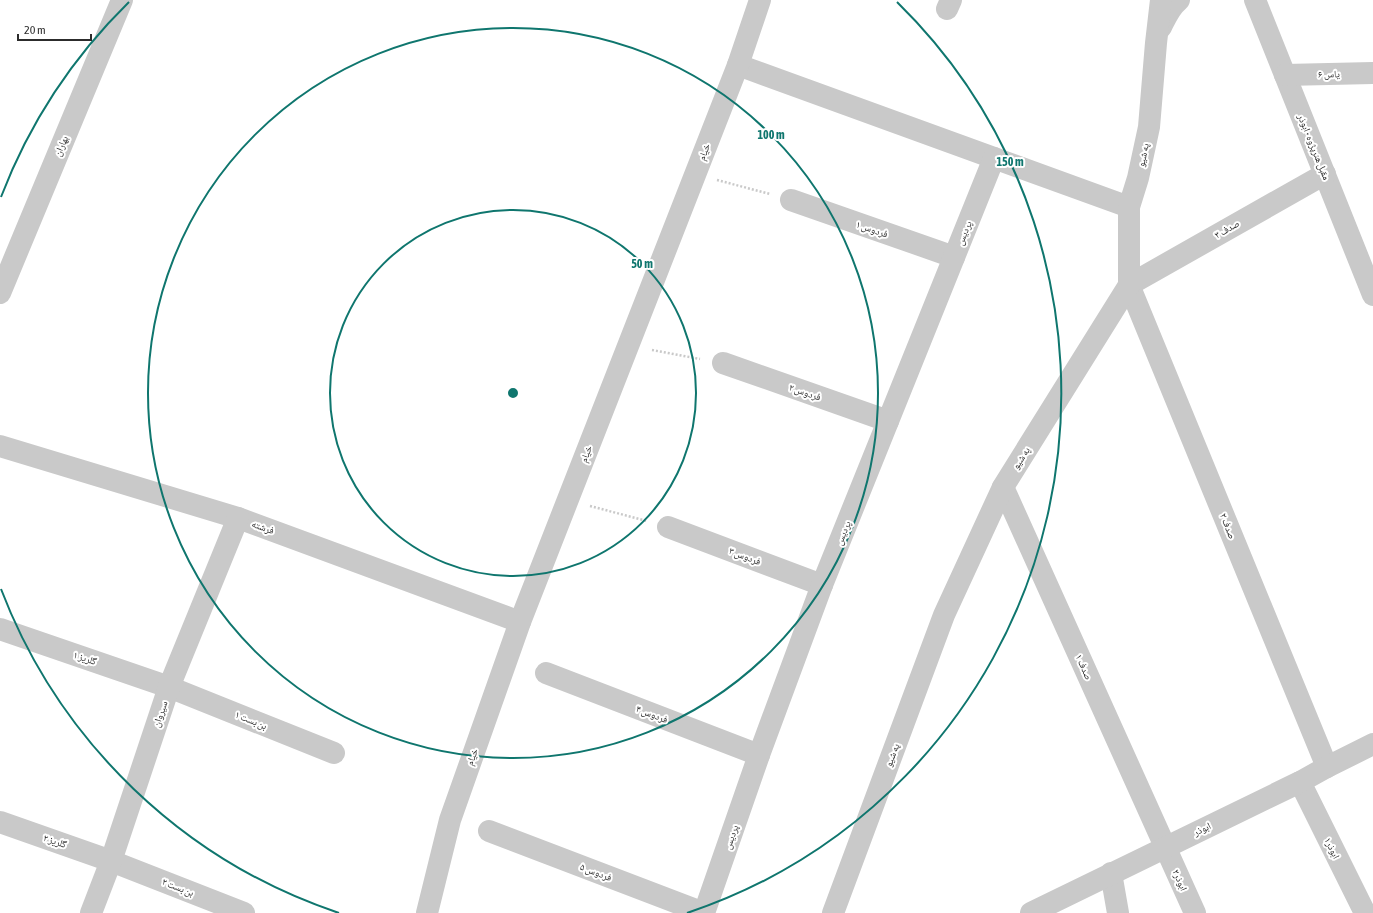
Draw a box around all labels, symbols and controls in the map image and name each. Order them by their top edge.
scale bar [18,16,91,42]
text: 20 m [24,23,46,37]
street label: یاس ۶ [1318,68,1340,81]
street label: مقبل هنرپژوه - ابوذر [1294,112,1332,182]
text: 100 m [757,128,785,142]
street label: بهاران [52,134,71,158]
street label: خیام [696,141,714,163]
street label: په شیو [1135,142,1152,168]
text: 150 m [996,155,1024,169]
street label: صدف ۳ [1213,217,1242,241]
street label: فردوس ۱ [854,218,889,241]
street label: پردیس [954,219,975,247]
text: 50 m [631,257,653,271]
street label: فردوس ۲ [787,381,822,404]
centre of rings [506,386,520,400]
street label: خیام [578,443,596,465]
street label: په شیو [1010,445,1033,472]
street label: صدف ۲ [1218,511,1238,541]
street label: فرشته [250,518,276,536]
street label: پردیس [833,519,854,547]
street label: فردوس ۳ [727,545,762,568]
street label: گلریز ۱ [72,649,99,667]
street label: صدف ۱ [1073,652,1095,682]
street label: سیروان [150,699,171,729]
street label: فردوس ۴ [634,703,669,726]
street label: بن بست ۱ [233,709,269,732]
street label: په شیو [883,742,902,769]
street label: خیام [464,746,482,768]
street label: ابوذر [1191,820,1213,839]
street label: پردیس [722,823,741,851]
street label: گلریز ۲ [42,832,69,850]
street label: ابوذر۱ [1322,836,1342,861]
street label: فردوس ۵ [578,861,613,884]
street label: ابوذر۲ [1170,868,1190,893]
street label: بن بست ۲ [160,876,196,899]

